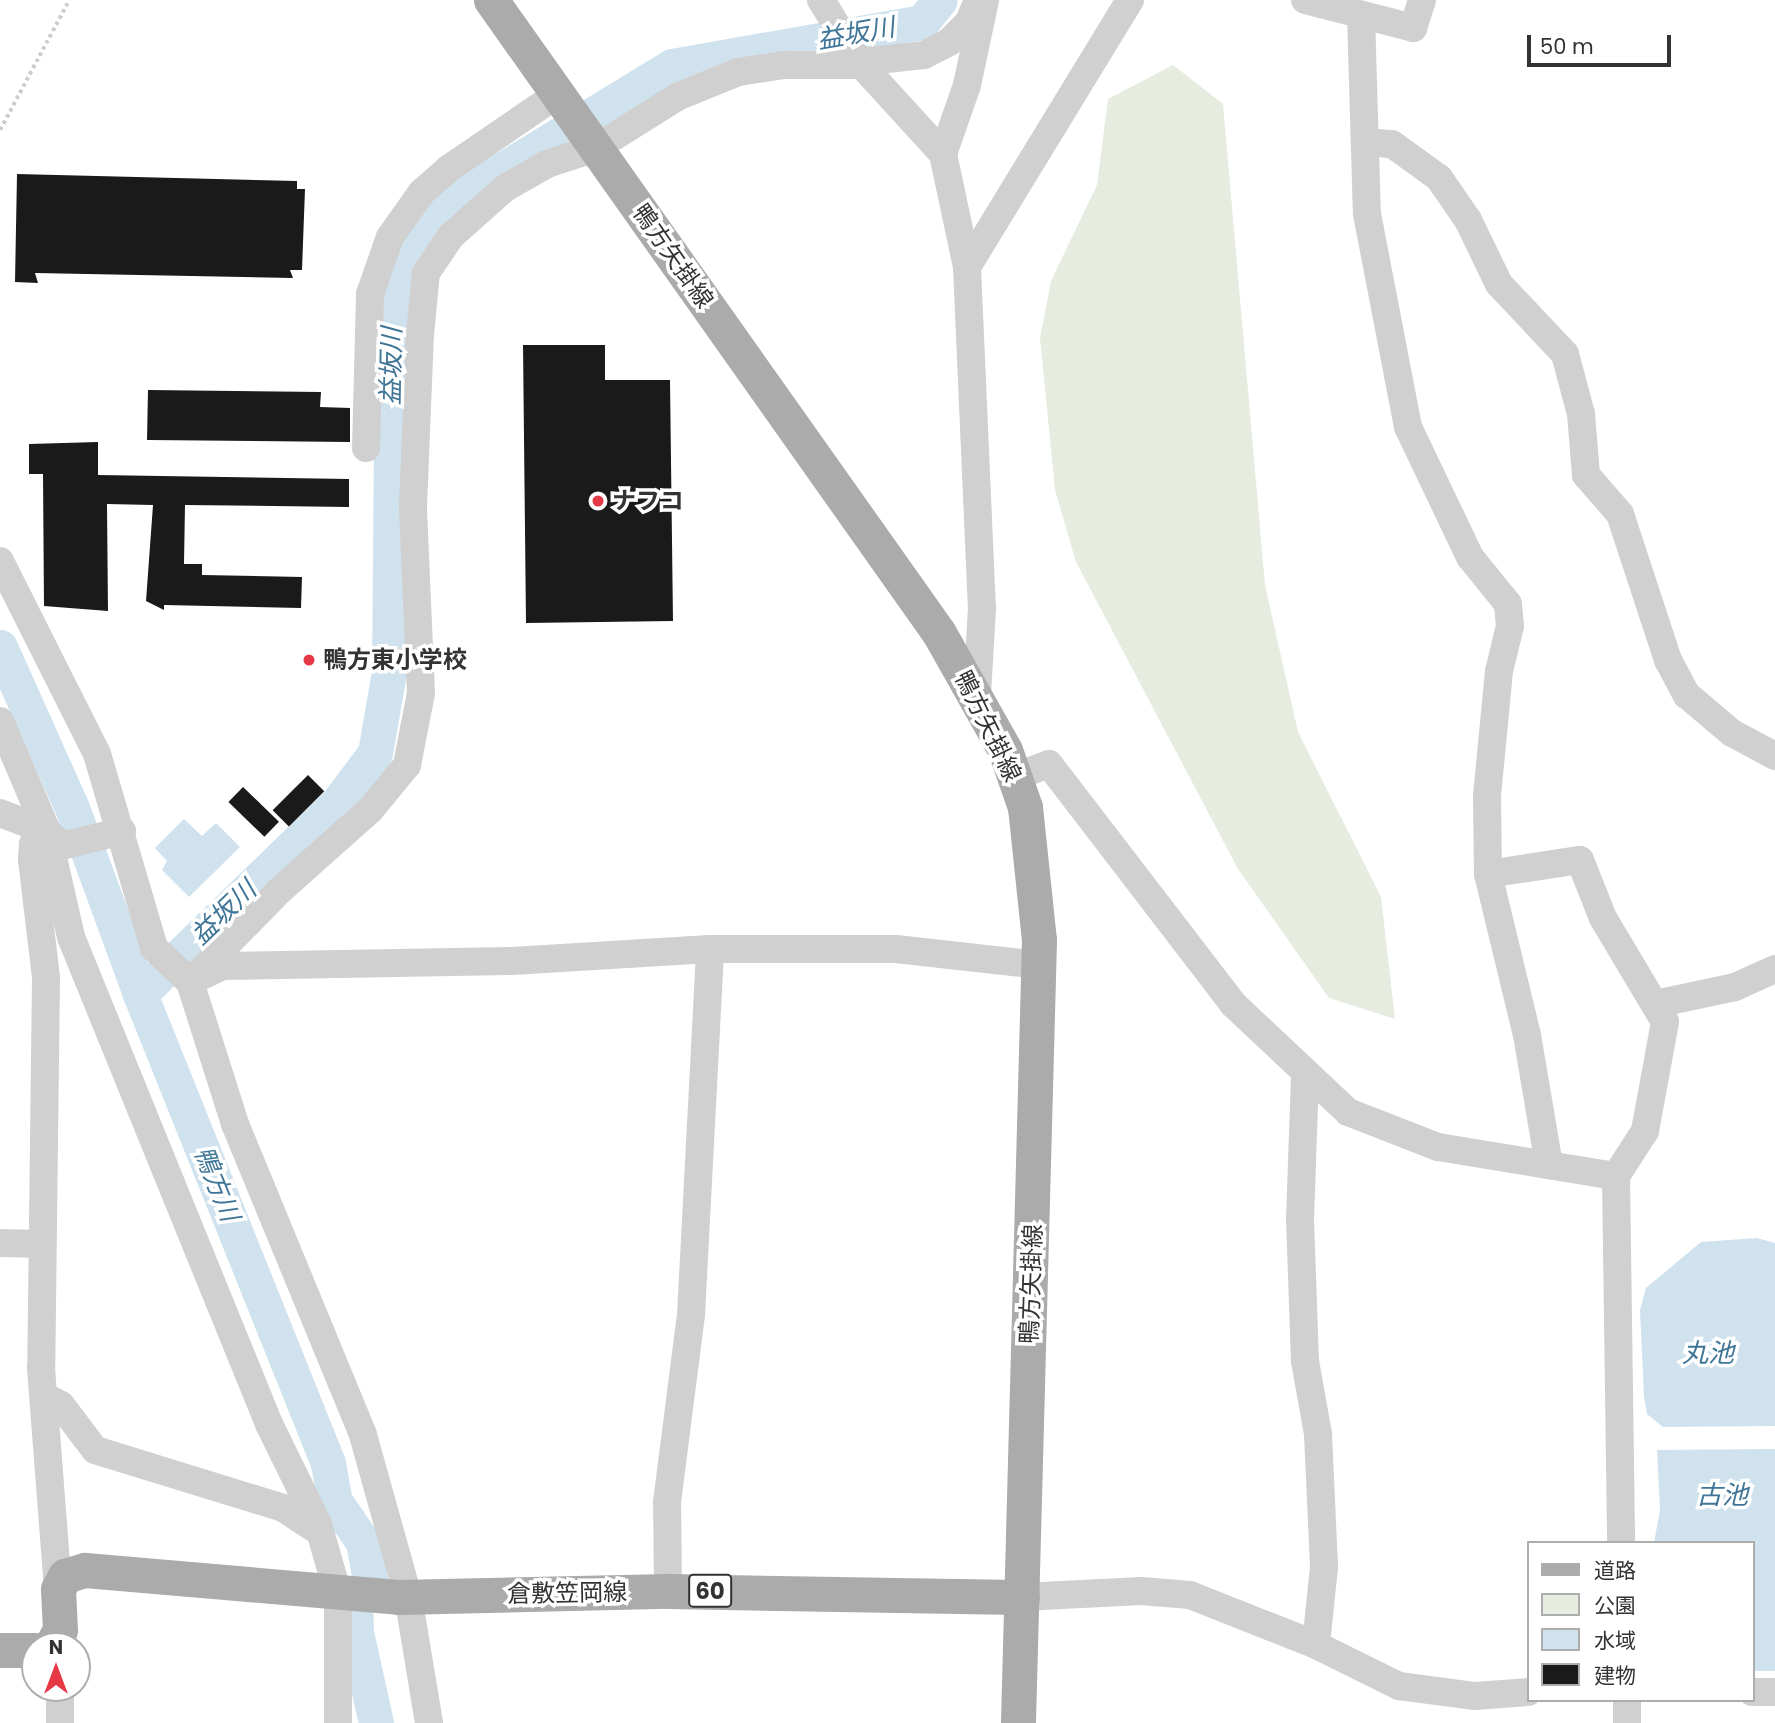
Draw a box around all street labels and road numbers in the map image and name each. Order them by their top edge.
street label: 鴨方矢掛線 [627,199,719,313]
street label: 鴨方矢掛線 [949,666,1027,786]
street label: 鴨方矢掛線 [1015,1224,1047,1344]
road number: 60 [687,1572,733,1610]
street label: 倉敷笠岡線 [507,1578,627,1608]

